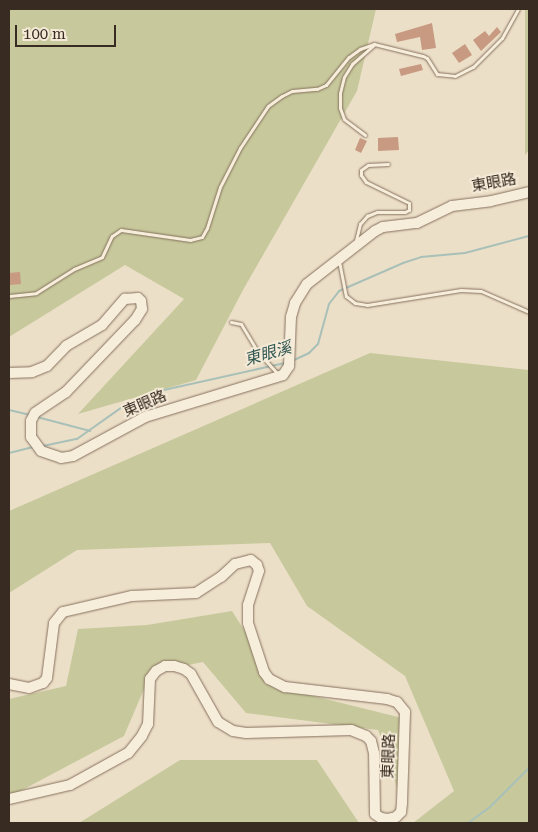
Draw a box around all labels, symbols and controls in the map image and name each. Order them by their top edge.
scale bar [18,15,119,47]
text: 100 m [23,25,66,43]
street label: 東眼路 [470,170,518,196]
water label: 東眼溪 [242,338,294,370]
street label: 東眼路 [121,387,169,421]
street label: 東眼路 [379,733,399,779]

